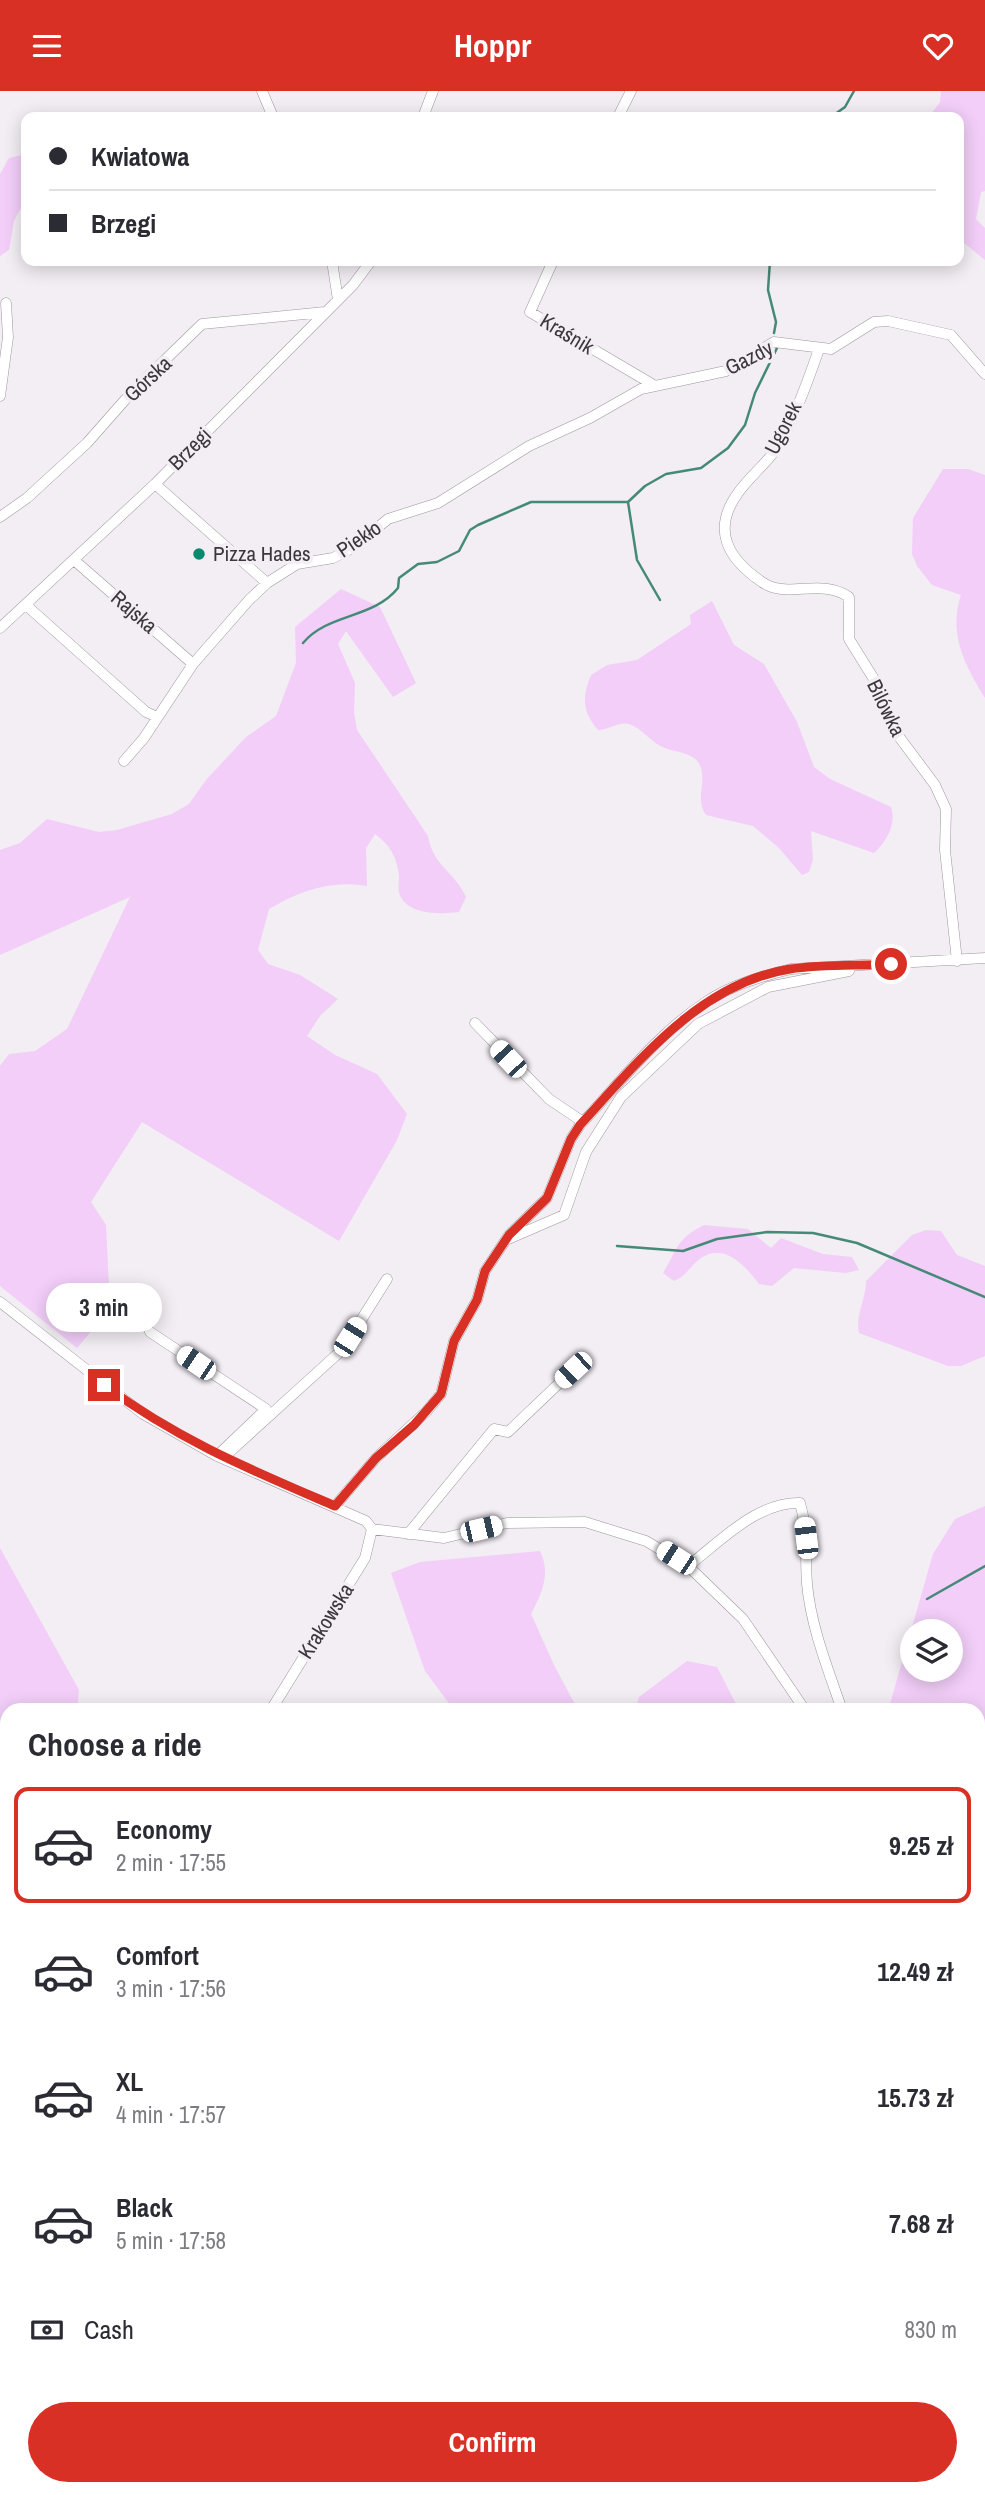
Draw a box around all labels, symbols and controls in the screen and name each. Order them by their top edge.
text: Hoppr [454,24,531,67]
icon: menu [28,27,66,65]
icon: heart [919,27,957,65]
text: Kwiatowa [91,139,189,174]
text: Brzegi [91,206,156,241]
street label: Kraśnik [535,306,600,361]
street label: Gazdy [720,333,778,382]
street label: Górska [117,349,178,408]
street label: Ugorek [757,396,808,459]
street label: Brzegi [162,421,217,476]
street label: Piekło [331,513,387,564]
place label: Pizza Hades [213,539,311,568]
marker: Pizza Hades [191,546,207,562]
street label: Rajska [105,583,164,640]
street label: Bilówka [860,674,913,742]
route start [875,948,907,980]
car [486,1036,531,1082]
callout: 3 min [46,1283,162,1333]
text: 3 min [79,1292,129,1323]
car [330,1314,371,1360]
car [173,1343,220,1383]
car [551,1348,596,1392]
route end [88,1369,120,1401]
car [459,1514,504,1544]
car [794,1516,819,1560]
car [653,1538,700,1578]
street label: Krakowska [291,1577,360,1664]
map controls [900,1619,963,1682]
button: layers [900,1619,963,1682]
text: Choose a ride [28,1723,202,1766]
text: Economy [116,1812,212,1847]
icon: car [32,1814,95,1877]
text: 9.25 zł [889,1828,953,1863]
text: 2 min · 17:55 [116,1847,226,1878]
text: Comfort [116,1938,199,1973]
icon: car [32,1940,95,2003]
text: 12.49 zł [877,1954,953,1989]
text: 3 min · 17:56 [116,1973,226,2004]
text: XL [116,2064,143,2099]
icon: car [32,2066,95,2129]
text: 15.73 zł [877,2080,953,2115]
text: 4 min · 17:57 [116,2099,226,2130]
text: Black [116,2190,173,2225]
icon: car [32,2192,95,2255]
text: 7.68 zł [889,2206,953,2241]
text: 5 min · 17:58 [116,2225,226,2256]
icon: cash [28,2311,66,2349]
text: Cash [84,2312,134,2347]
text: 830 m [905,2314,957,2345]
button: Confirm [28,2402,957,2482]

